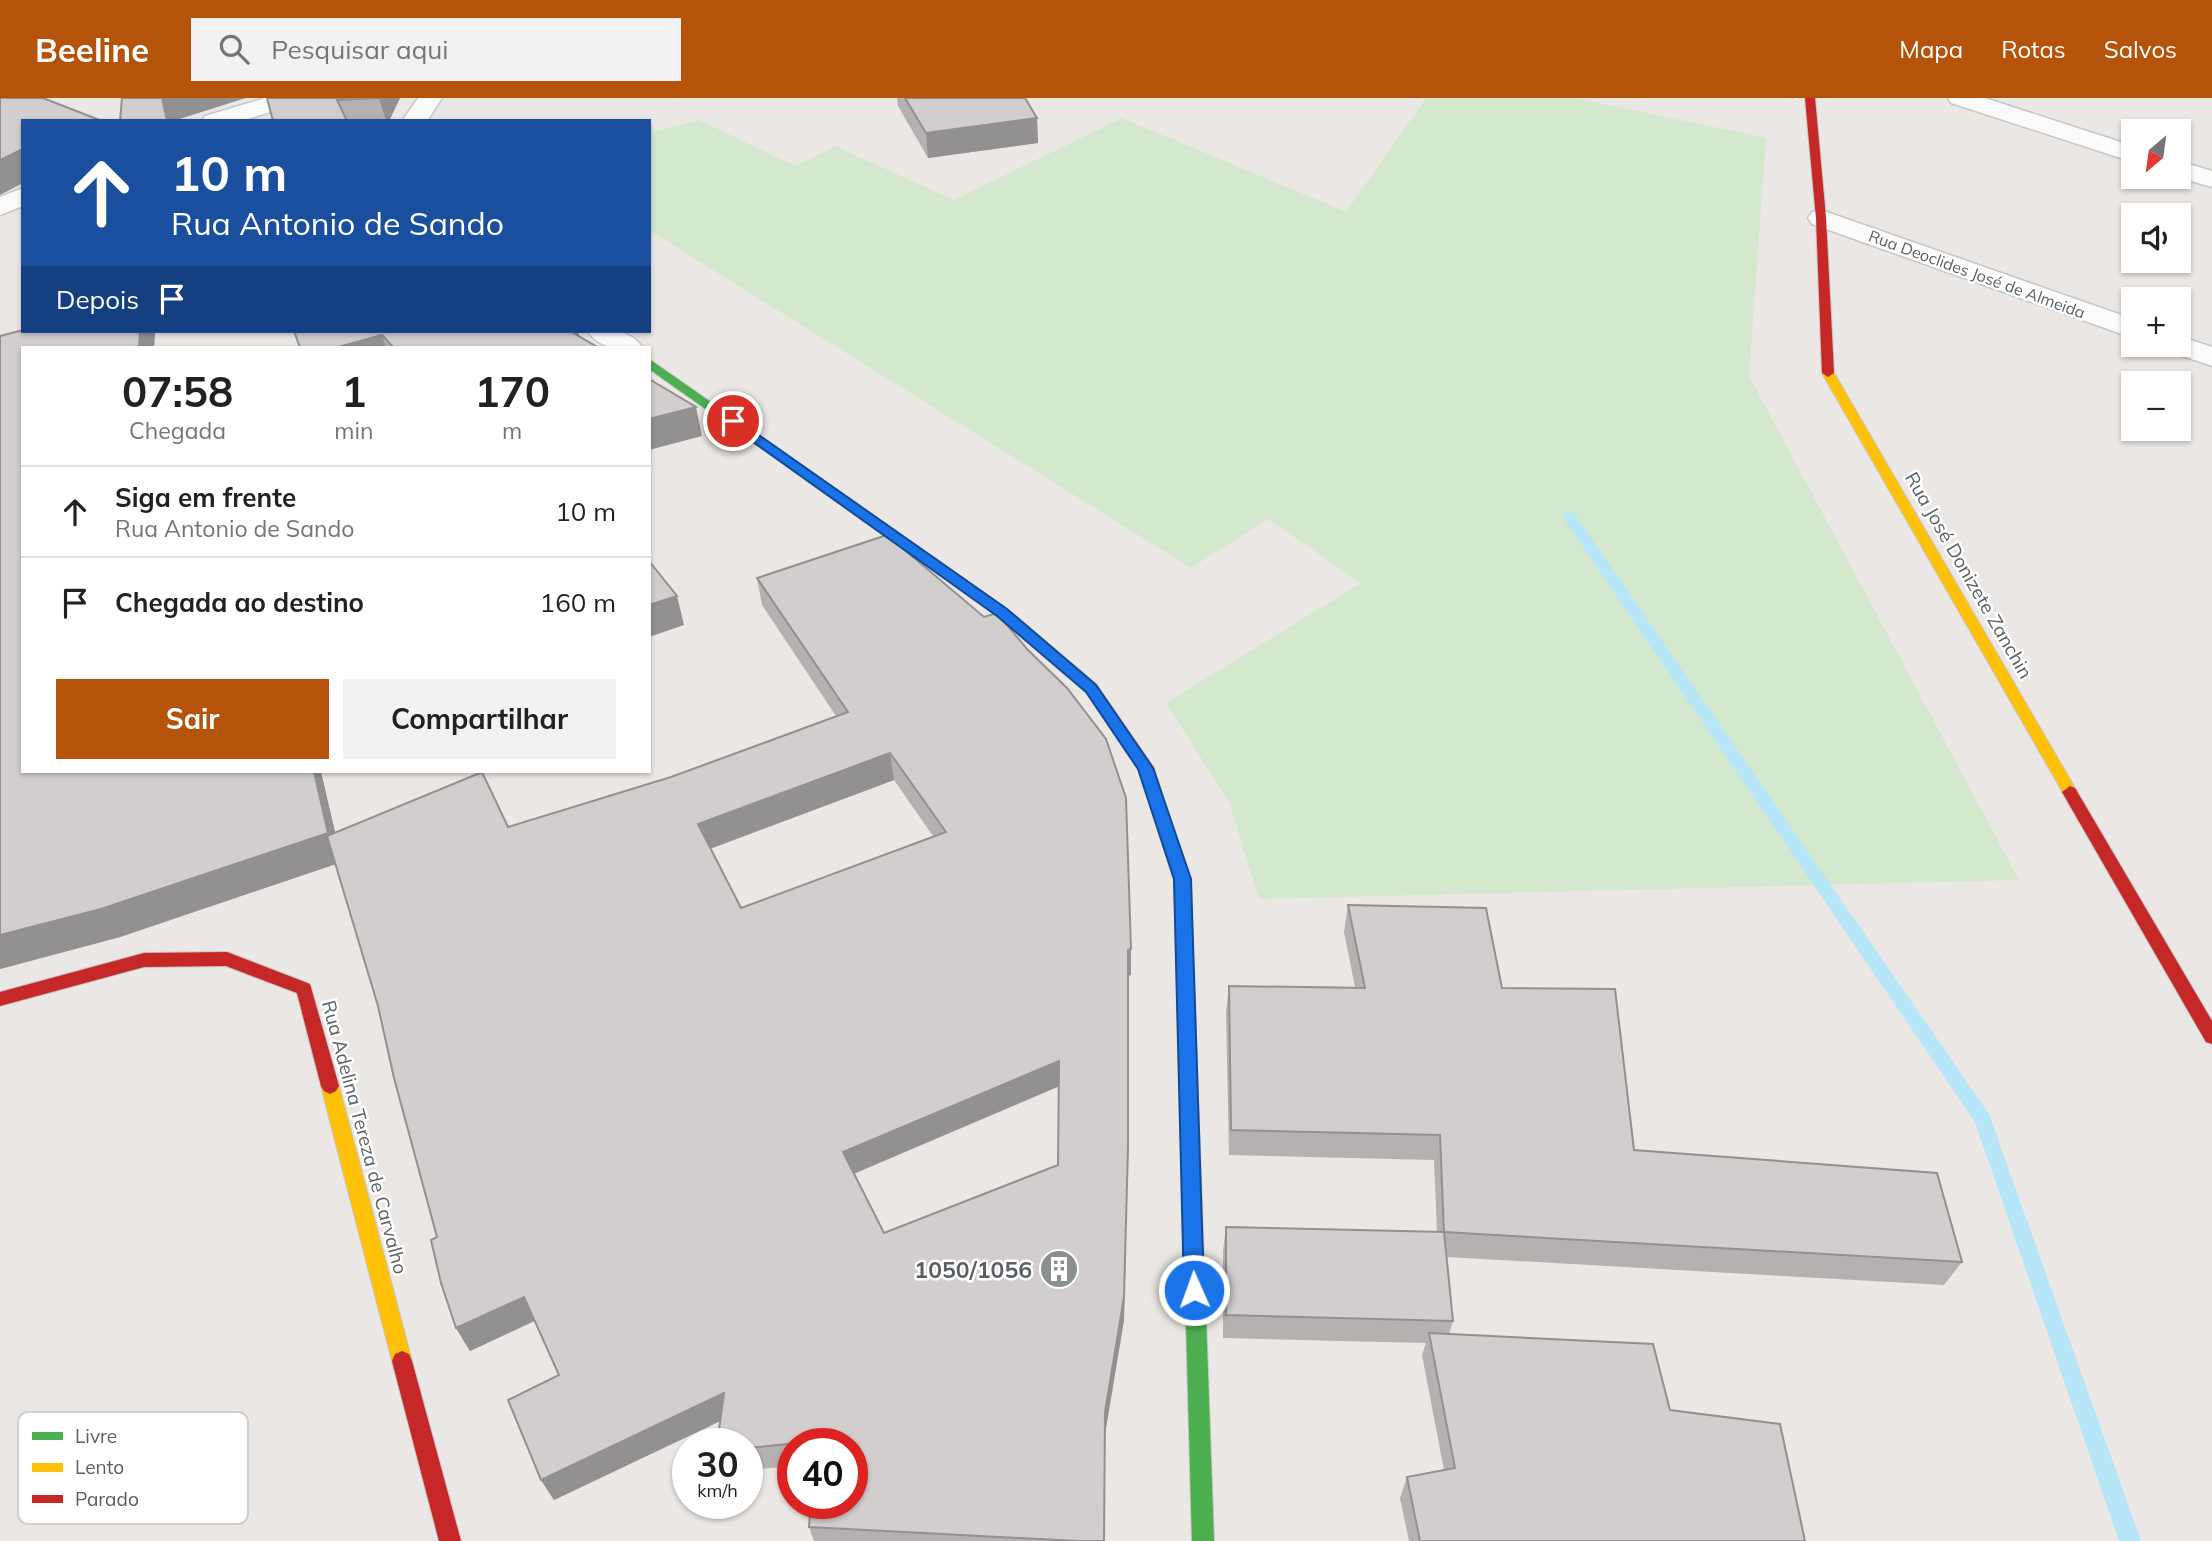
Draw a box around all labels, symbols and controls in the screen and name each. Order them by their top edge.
search box [191,18,681,81]
text: Beeline [35,29,149,70]
icon: search [215,30,253,68]
text: Pesquisar aqui [271,33,448,66]
text: Mapa [1899,34,1963,64]
text: Rotas [2001,34,2066,64]
text: Salvos [2104,34,2177,64]
north arrow [2121,119,2191,189]
map controls [2121,119,2191,441]
text: 10 m [171,142,287,203]
icon: ahead [56,147,147,238]
text: Rua Antonio de Sando [171,203,504,243]
button: sound [2121,203,2191,273]
street label: Rua Deoclides José de Almeida [1866,225,2088,323]
icon: arrive [153,280,191,318]
text: Depois [56,283,139,316]
button: + [2121,287,2191,357]
text: 07:58 [122,365,233,418]
text: 1 [341,365,366,418]
text: 170 [474,365,550,418]
button: − [2121,371,2191,441]
pin [703,391,763,451]
icon: arrive [714,402,752,440]
text: Chegada [129,416,226,445]
text: min [334,416,373,445]
text: m [502,416,522,445]
street label: Rua José Donizete Zanchin [1900,467,2038,683]
text: Siga em frente [115,481,296,514]
icon: ahead [56,493,94,531]
text: 10 m [555,495,616,528]
text: Rua Antonio de Sando [115,514,354,543]
icon: arrive [56,584,94,622]
text: Chegada ao destino [115,586,364,619]
text: 160 m [540,586,616,619]
button: Sair [56,679,329,759]
button: Compartilhar [343,679,616,759]
street label: Rua Adelina Tereza de Carvalho [317,998,413,1276]
building icon: 1050/1056 [1038,1248,1080,1290]
position arrow [1157,1253,1231,1327]
place label: 1050/1056 [914,1255,1032,1284]
legend [18,1412,248,1524]
text: Livre [75,1424,117,1448]
speed limit sign: 40 [777,1428,868,1519]
text: 30 [696,1442,739,1486]
text: Lento [75,1455,124,1479]
text: km/h [697,1479,738,1502]
text: Parado [75,1487,139,1511]

